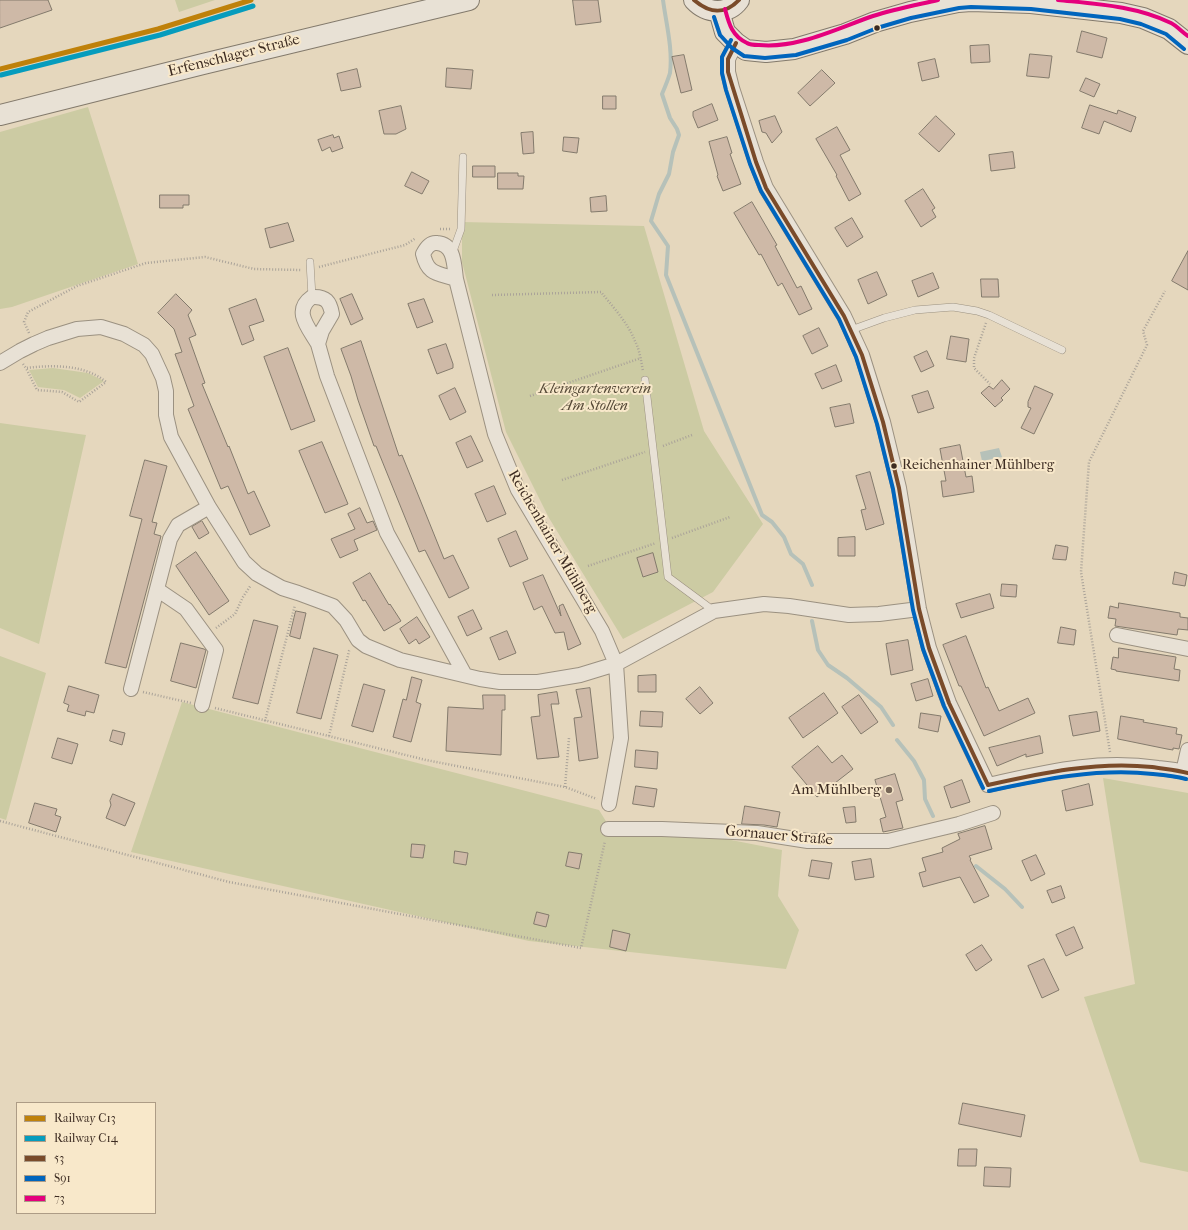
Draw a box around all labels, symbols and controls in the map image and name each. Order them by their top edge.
unlabelled marker [872,23,882,33]
street label: Erfenschlager Straße [166,31,302,81]
park label: Kleingartenverein Am Stollen [539,380,651,415]
place label: Reichenhainer Mühlberg [902,458,1054,474]
marker: Reichenhainer Mühlberg [889,461,899,471]
street label: Reichenhainer Mühlberg [503,467,601,617]
place label: Am Mühlberg [791,781,881,799]
marker: Am Mühlberg [884,785,894,795]
street label: Gornauer Straße [725,822,833,850]
legend [16,1102,156,1214]
text: Railway C13 [54,1111,116,1125]
text: Railway C14 [54,1131,118,1145]
text: 53 [54,1151,64,1165]
text: S91 [54,1171,71,1185]
text: 73 [54,1191,65,1205]

